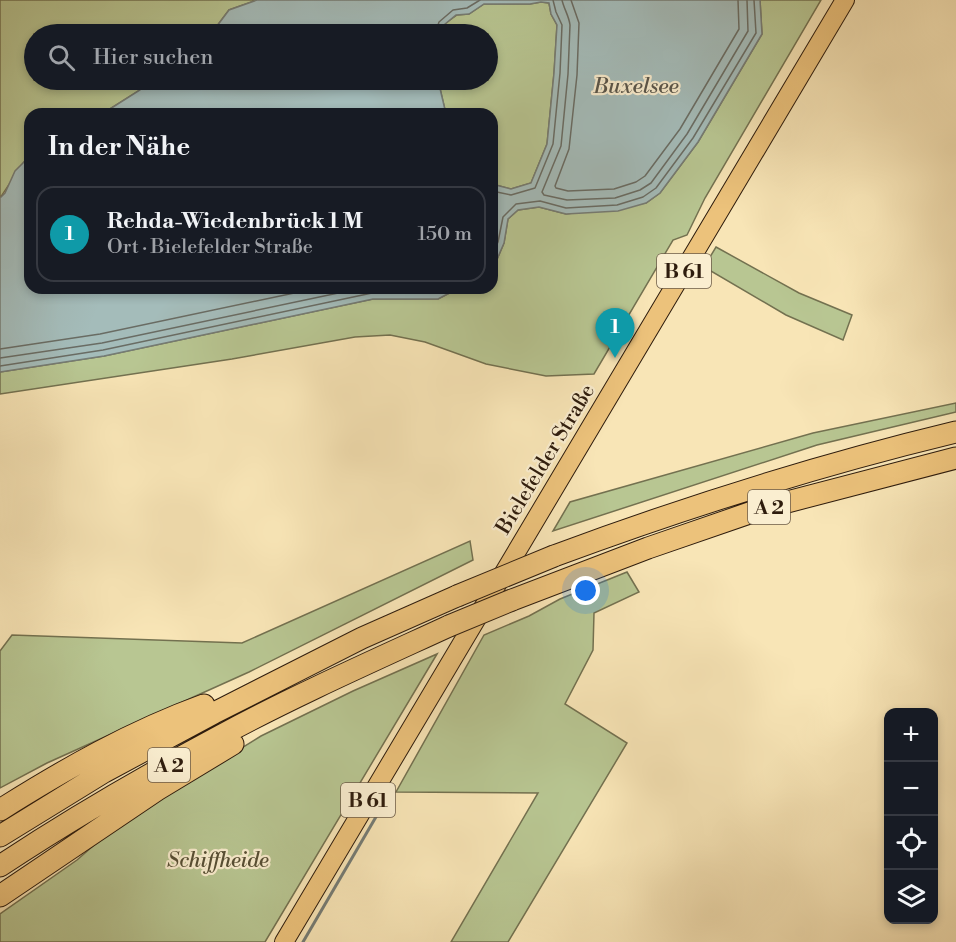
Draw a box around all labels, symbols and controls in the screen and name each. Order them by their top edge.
search box [24,24,498,90]
icon: search [45,41,78,74]
text: Hier suchen [93,44,213,71]
water label: Buxelsee [592,73,679,100]
text: In der Nähe [48,131,190,163]
text: Rehda-Wiedenbrück 1 M [107,208,363,235]
text: 1 [65,222,74,247]
text: 150 m [417,222,472,247]
text: Ort · Bielefelder Straße [107,235,313,260]
road number: B 61 [657,254,711,288]
pin: 1 [596,308,634,358]
street label: Bielefelder Straße [490,380,601,540]
road number: A 2 [748,490,790,524]
your location [571,576,600,605]
map controls [884,708,938,924]
button: + [884,708,938,762]
road number: A 2 [148,748,190,782]
button: − [884,762,938,816]
road number: B 61 [341,783,395,817]
button: locate [884,816,938,870]
park label: Schiffheide [167,848,269,874]
button: layers [884,870,938,924]

